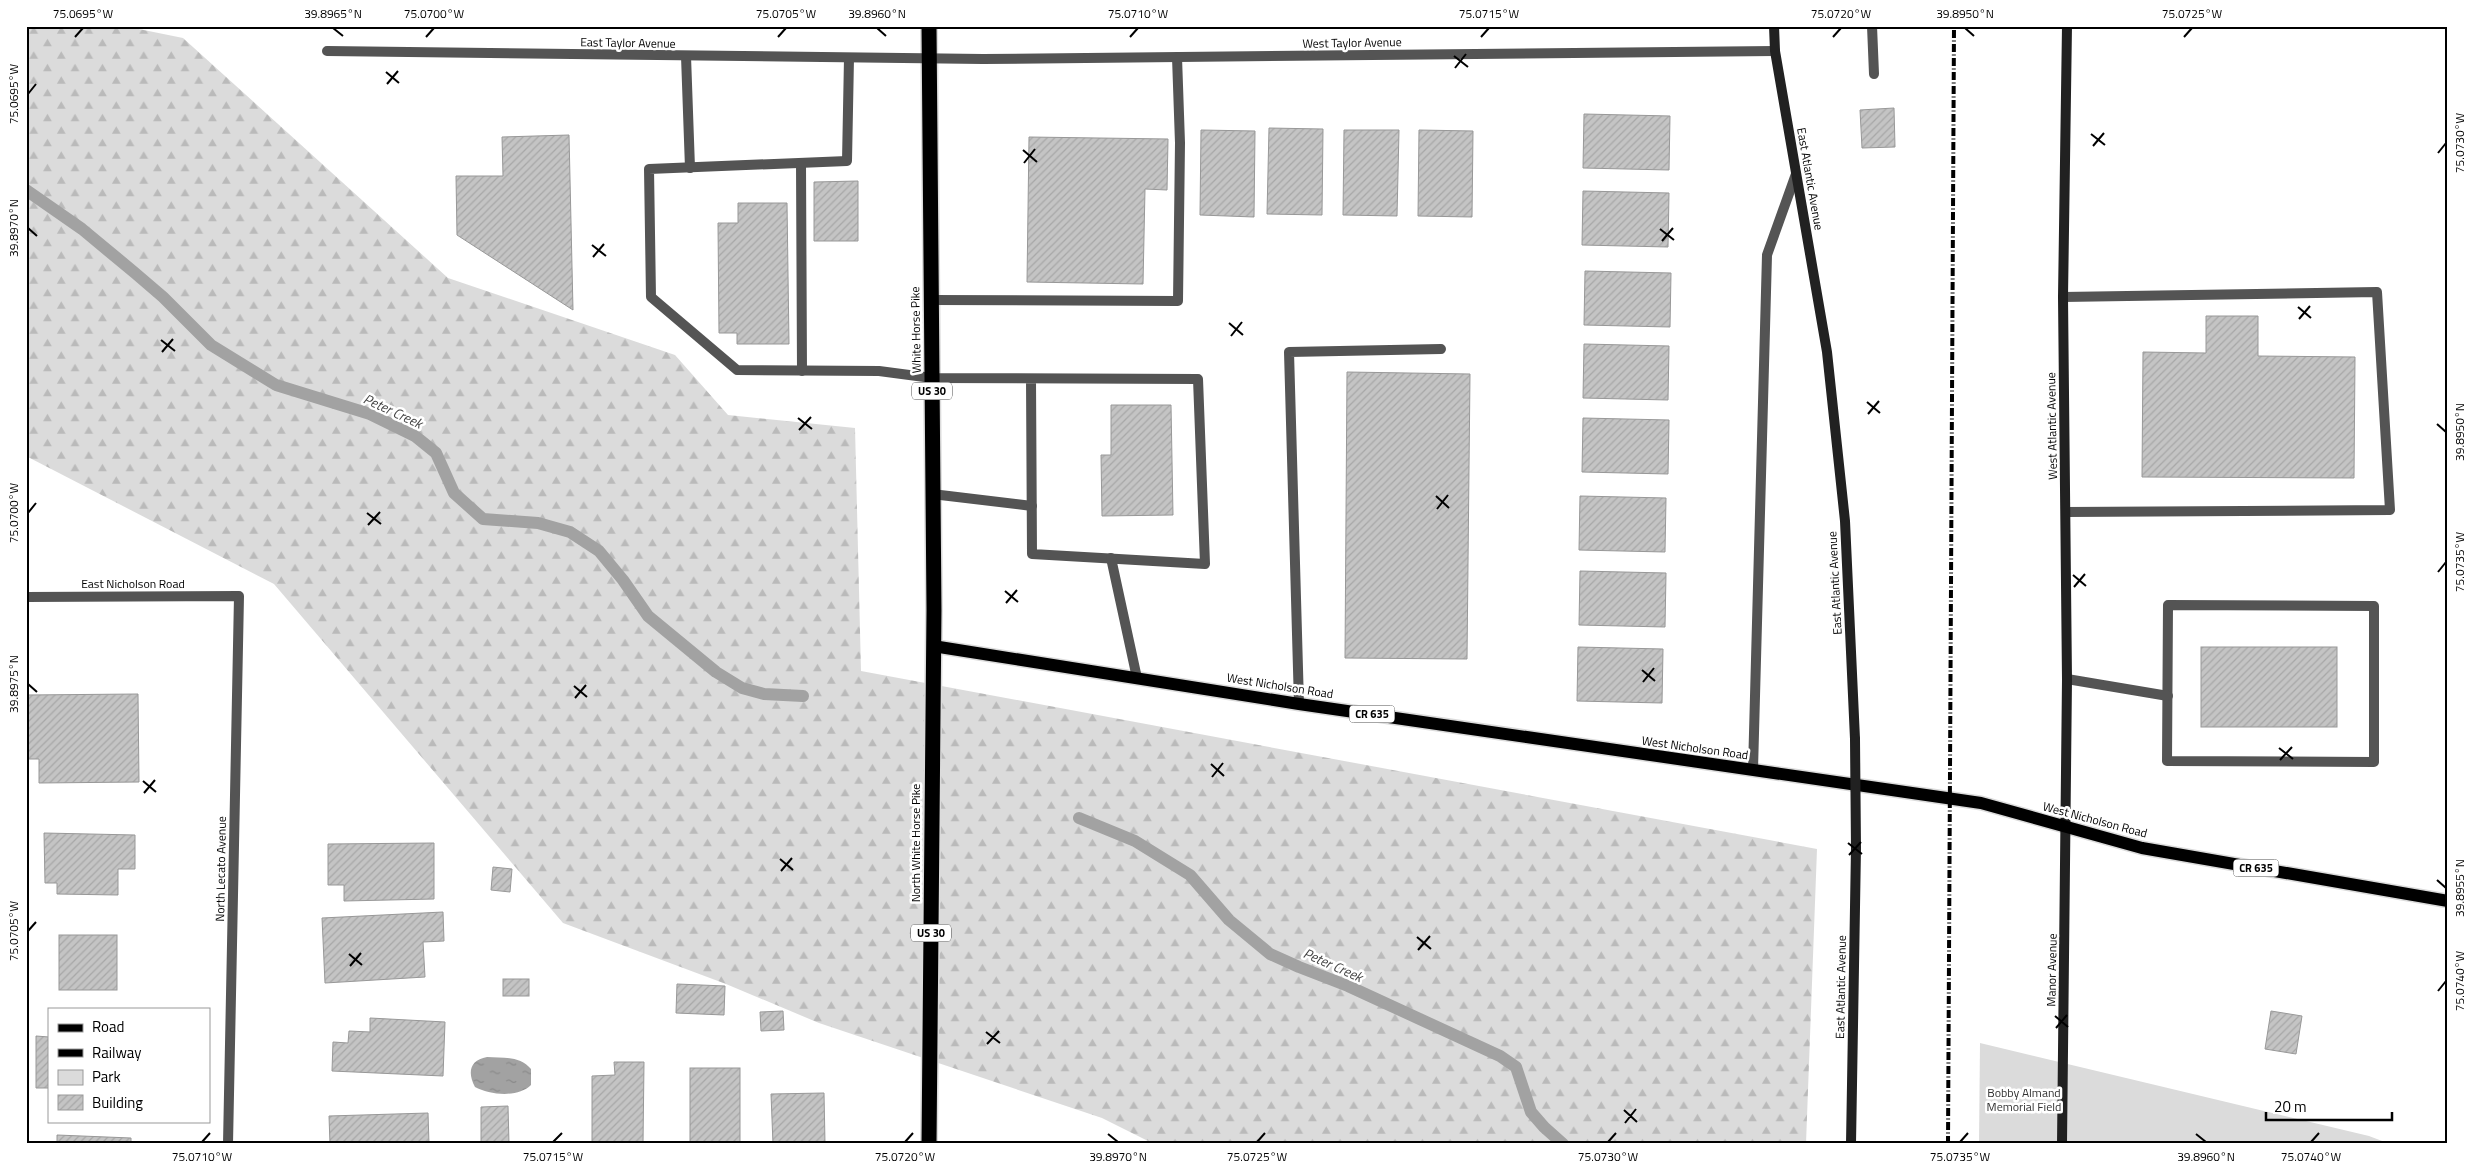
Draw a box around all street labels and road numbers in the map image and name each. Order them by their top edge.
street label: East Taylor Avenue [580,32,676,53]
street label: West Taylor Avenue [1302,32,1402,53]
street label: East Atlantic Avenue [1792,126,1829,232]
street label: White Horse Pike [905,286,926,374]
street label: West Atlantic Avenue [2041,372,2062,480]
road number: US 30 [912,382,952,400]
street label: East Atlantic Avenue [1822,531,1847,635]
street label: East Nicholson Road [81,574,185,593]
street label: West Nicholson Road [1226,668,1335,703]
road number: CR 635 [1350,706,1394,722]
street label: West Nicholson Road [1641,731,1750,764]
street label: North White Horse Pike [906,784,925,902]
street label: West Nicholson Road [2041,796,2149,843]
street label: North Lecato Avenue [210,816,231,922]
road number: CR 635 [2234,860,2278,876]
road number: US 30 [911,924,951,941]
street label: Manor Avenue [2041,933,2062,1007]
street label: East Atlantic Avenue [1830,935,1851,1039]

